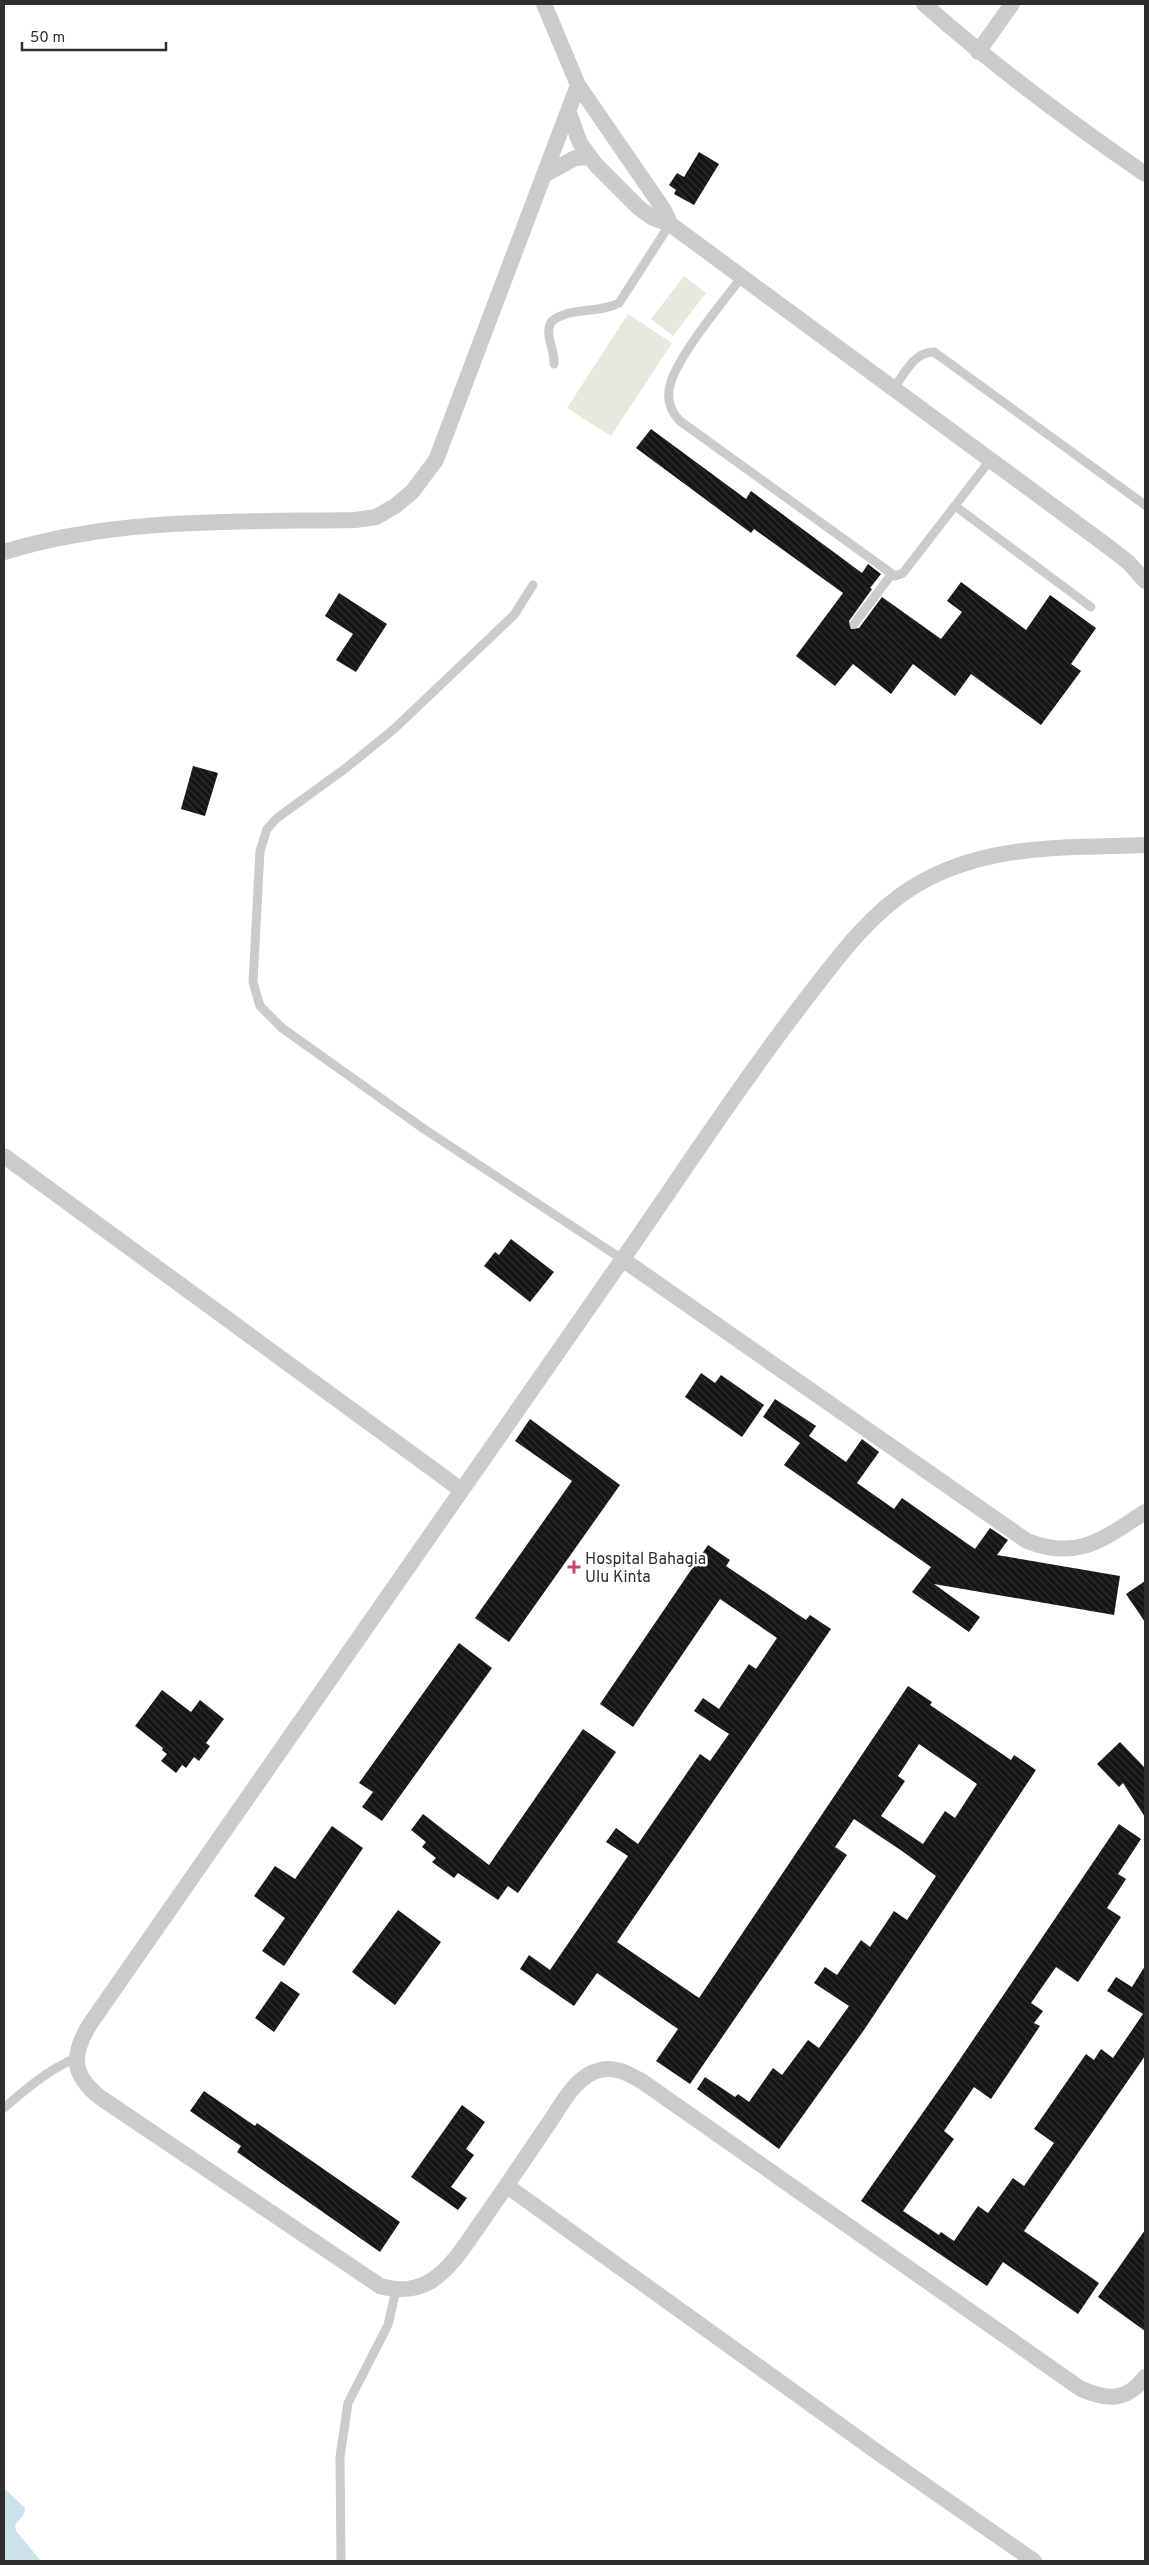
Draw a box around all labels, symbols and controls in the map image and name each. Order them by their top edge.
scale bar [22,20,166,52]
text: 50 m [30,29,65,48]
place label: Hospital Bahagia Ulu Kinta [585,1550,706,1588]
marker: Hospital Bahagia Ulu Kinta [567,1560,581,1574]

